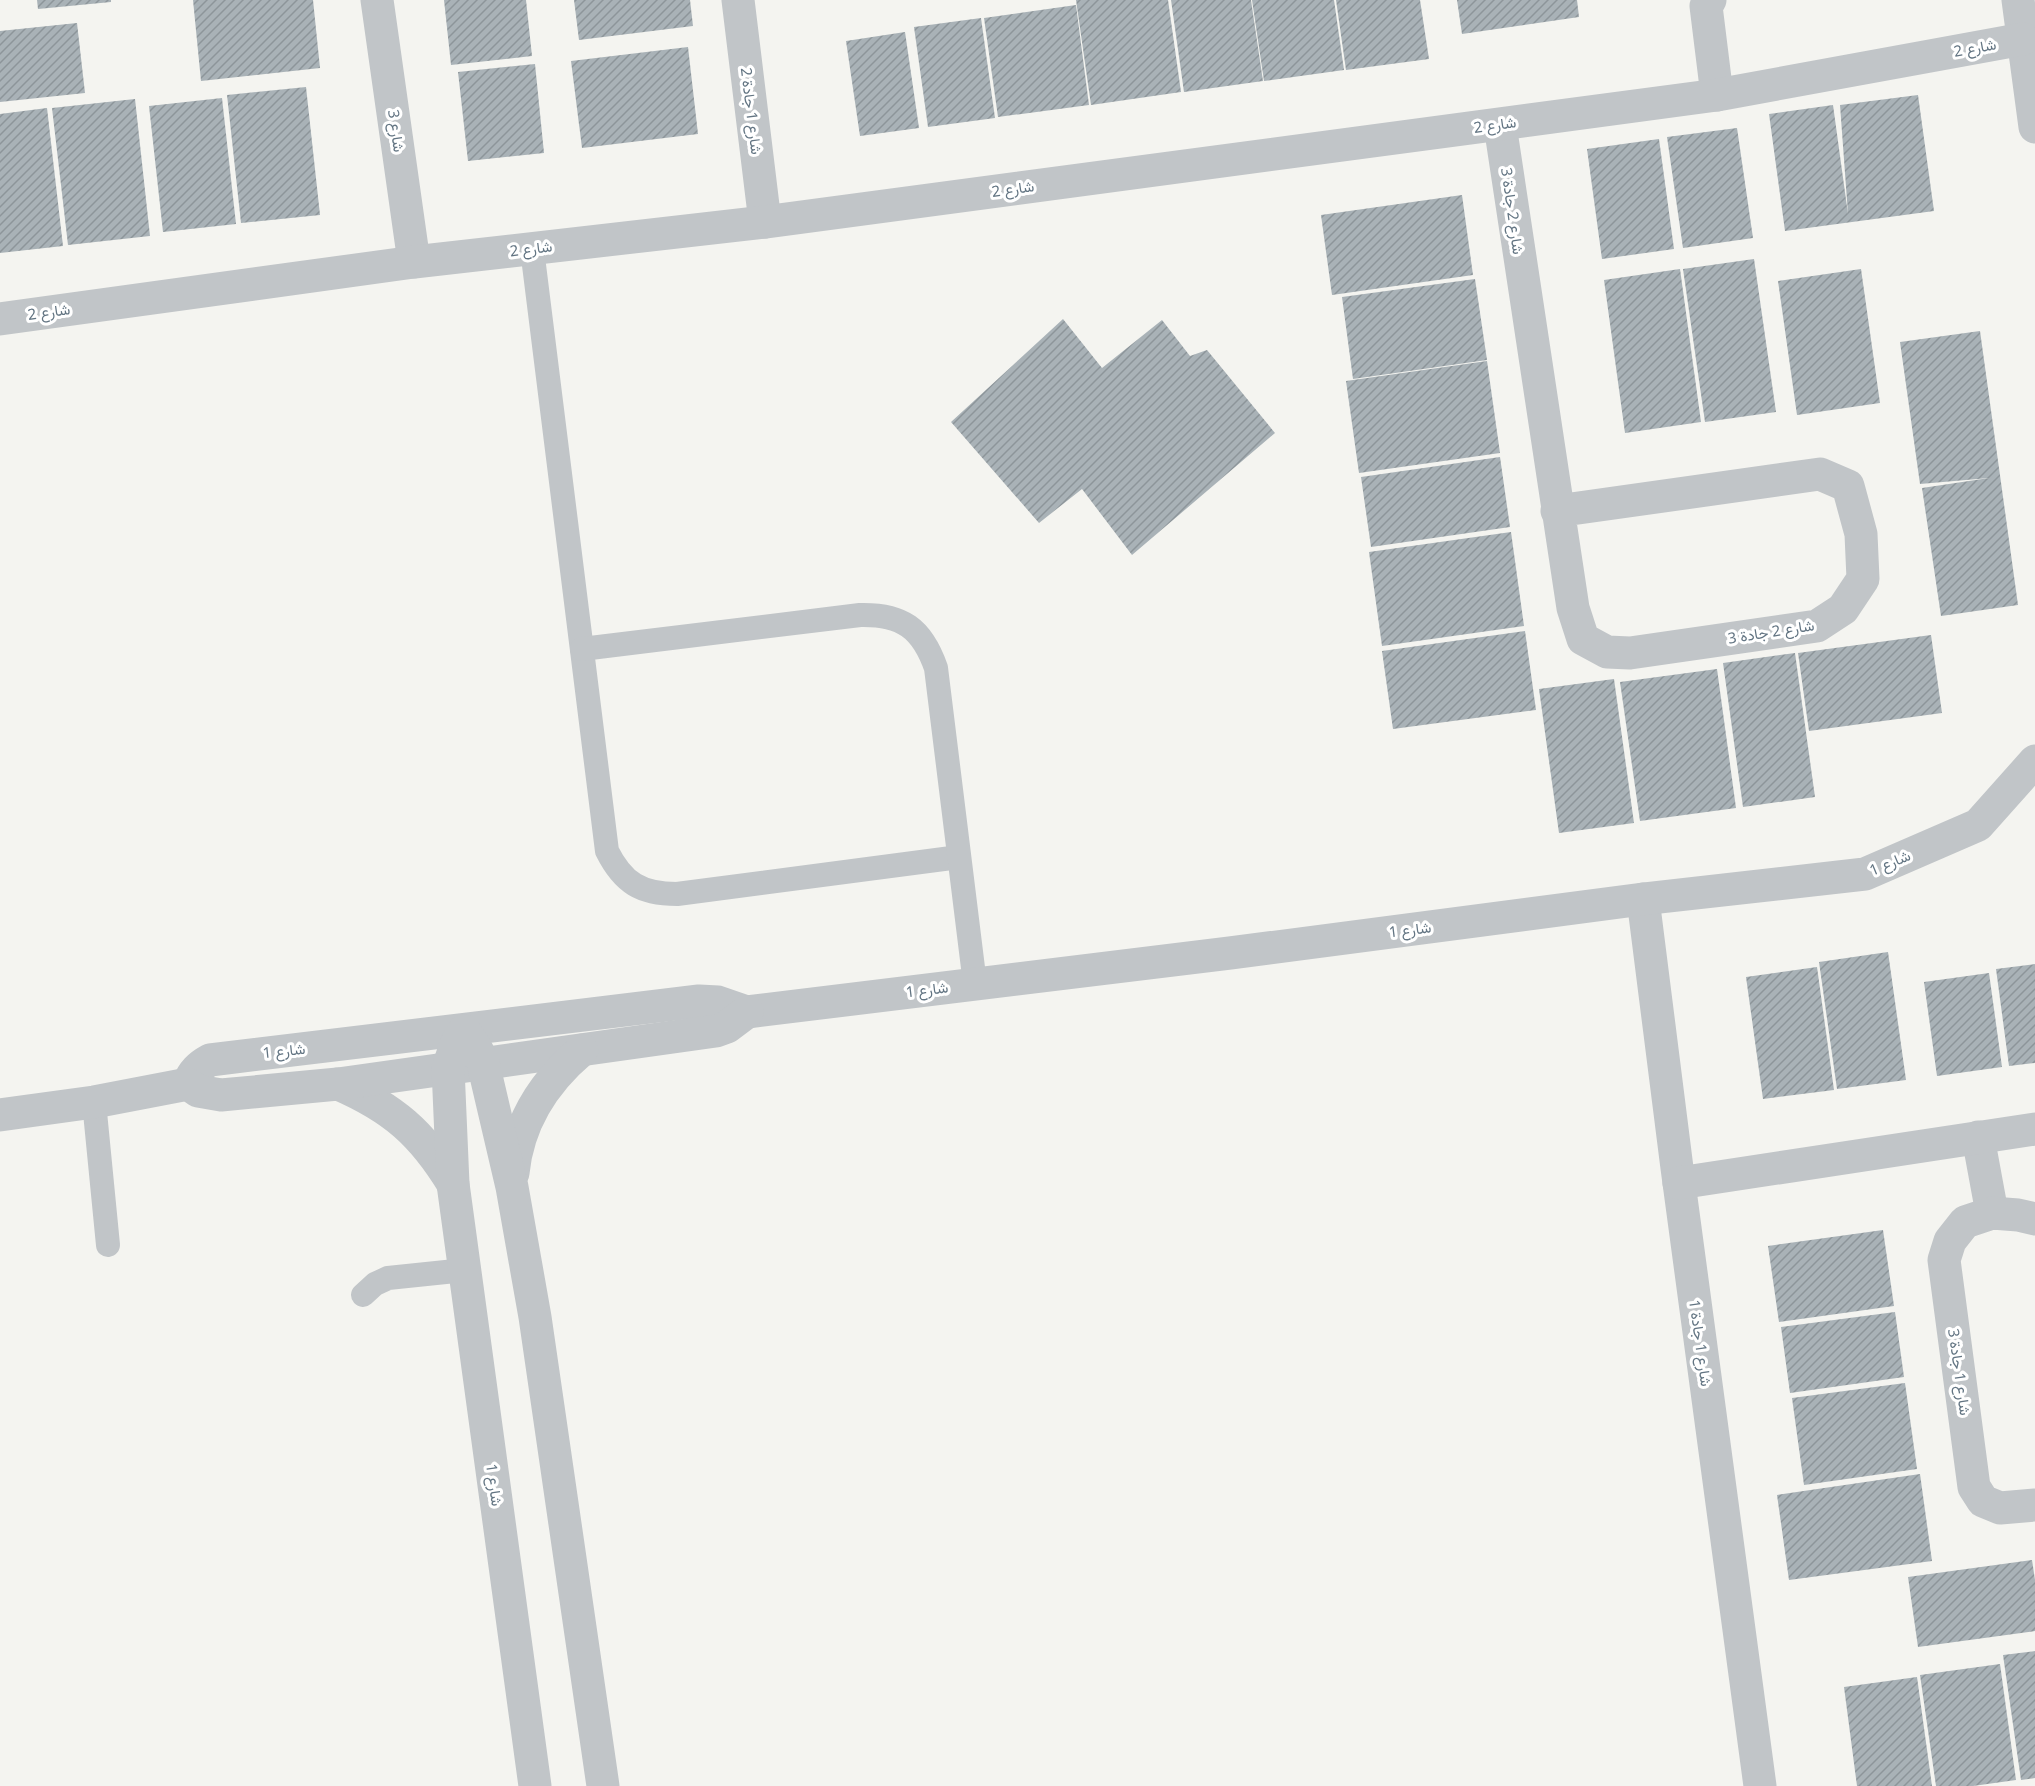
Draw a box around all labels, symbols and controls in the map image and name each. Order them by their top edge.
street label: شارع 2 [1952,33,1998,63]
street label: شارع 1 جادة 2 [735,66,767,156]
street label: شارع 3 [382,108,410,154]
street label: شارع 2 [1472,111,1518,139]
street label: شارع 2 جادة 3 [1495,166,1529,256]
street label: شارع 2 [990,175,1036,203]
street label: شارع 2 [508,235,554,263]
street label: شارع 2 [26,298,72,326]
street label: شارع 2 جادة 3 [1726,614,1816,650]
street label: شارع 1 [1866,844,1914,881]
street label: شارع 1 [1387,916,1433,944]
street label: شارع 1 [904,976,950,1004]
street label: شارع 1 [262,1038,307,1064]
street label: شارع 1 جادة 1 [1683,1298,1717,1388]
street label: شارع 1 جادة 3 [1942,1327,1976,1417]
street label: شارع 1 [480,1462,508,1508]

